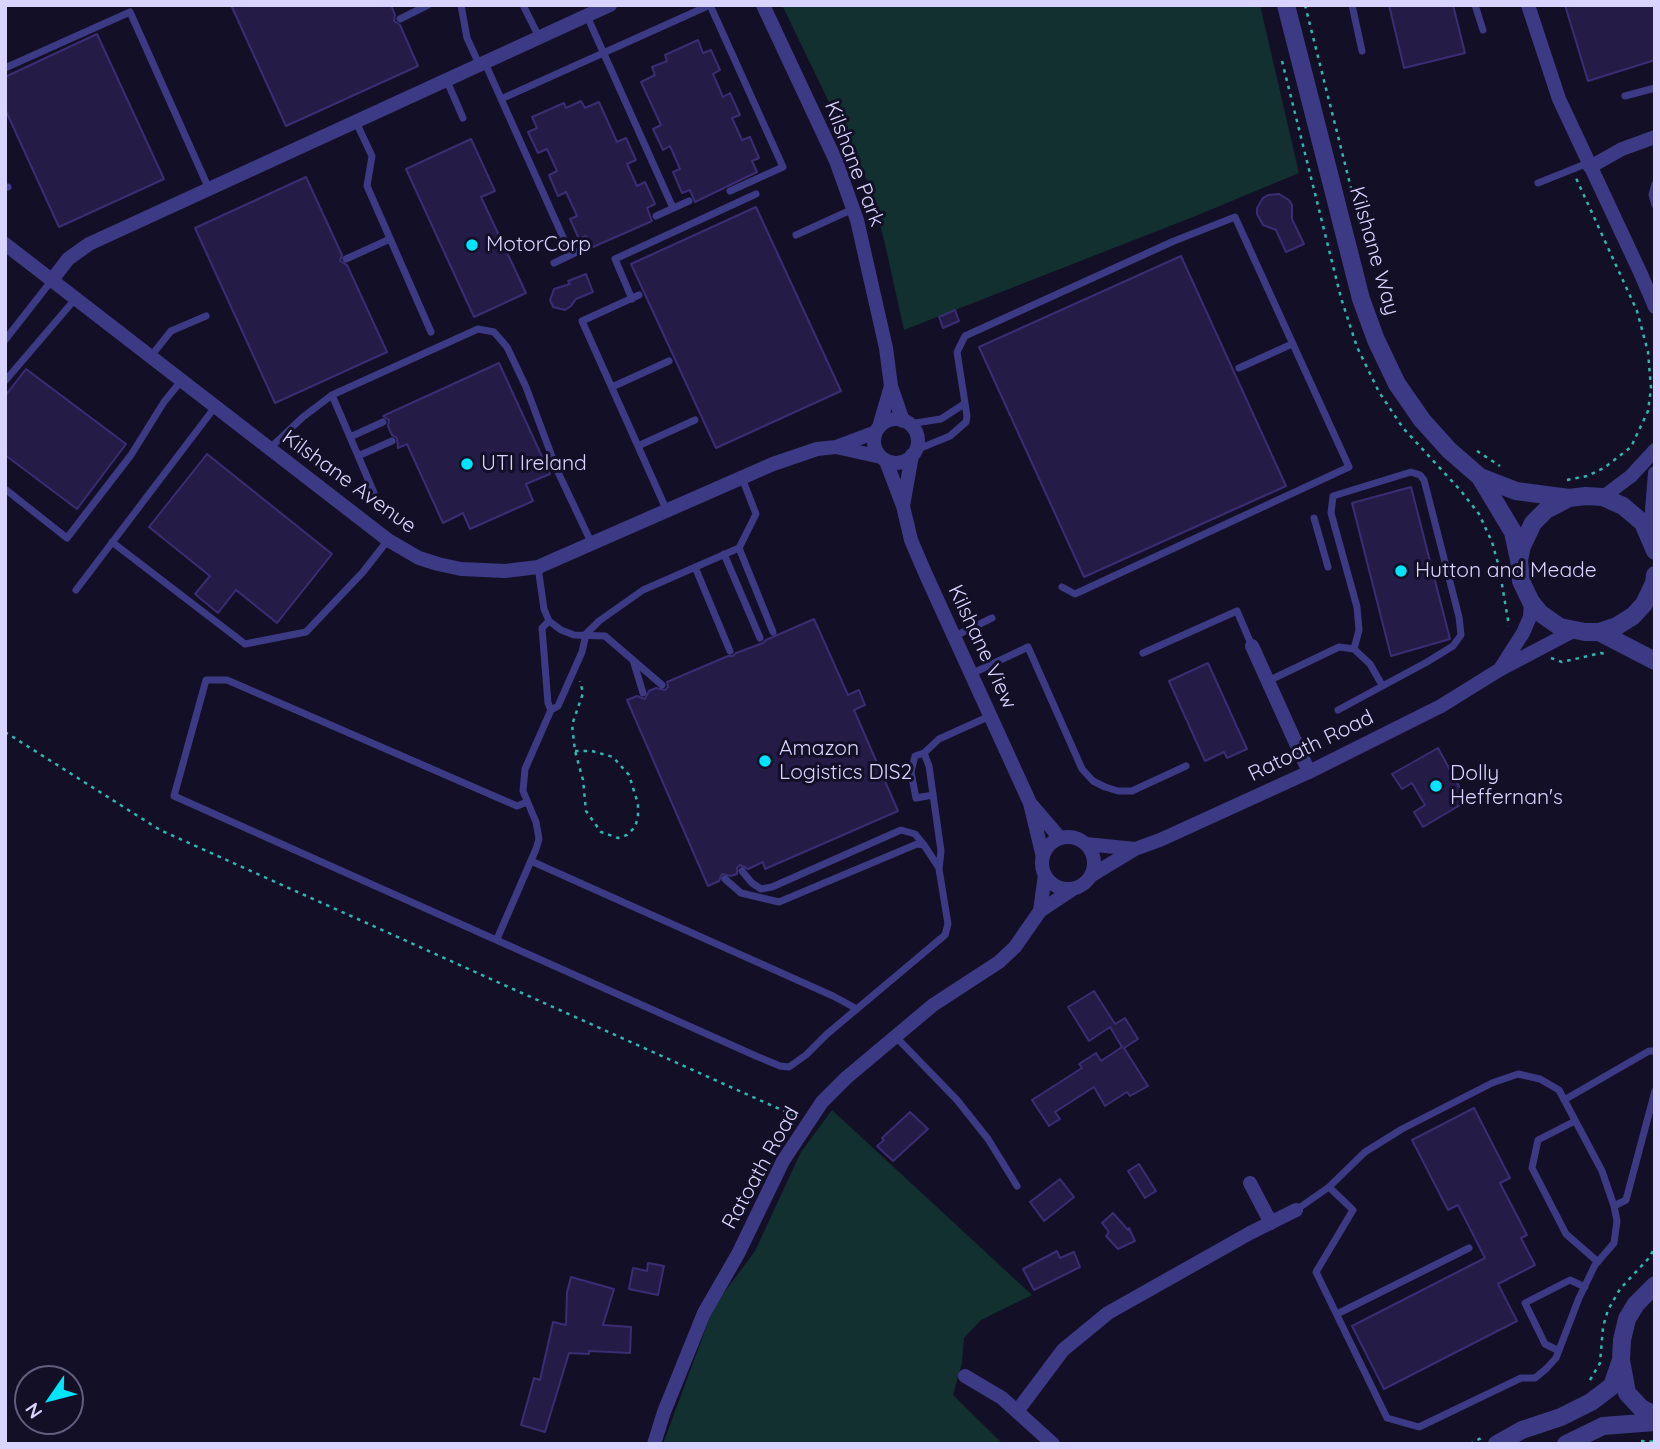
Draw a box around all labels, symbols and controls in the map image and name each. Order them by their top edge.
street label: Kilshane Park [819,98,889,230]
street label: Kilshane Way [1344,184,1404,318]
place label: MotorCorp [486,232,591,258]
marker: MotorCorp [464,237,480,253]
street label: Kilshane Avenue [277,425,421,539]
place label: UTI Ireland [481,451,587,477]
marker: UTI Ireland [459,456,475,472]
place label: Hutton and Meade [1415,558,1597,584]
marker: Hutton and Meade [1393,563,1409,579]
street label: Kilshane View [942,581,1022,713]
street label: Ratoath Road [1244,705,1378,787]
place label: Amazon Logistics DIS2 [779,736,912,786]
marker: Amazon Logistics DIS2 [757,753,773,769]
place label: Dolly Heffernan's [1450,761,1563,811]
marker: Dolly Heffernan's [1428,778,1444,794]
street label: Ratoath Road [717,1102,805,1234]
north arrow [14,1365,84,1435]
text: N [20,1398,47,1424]

